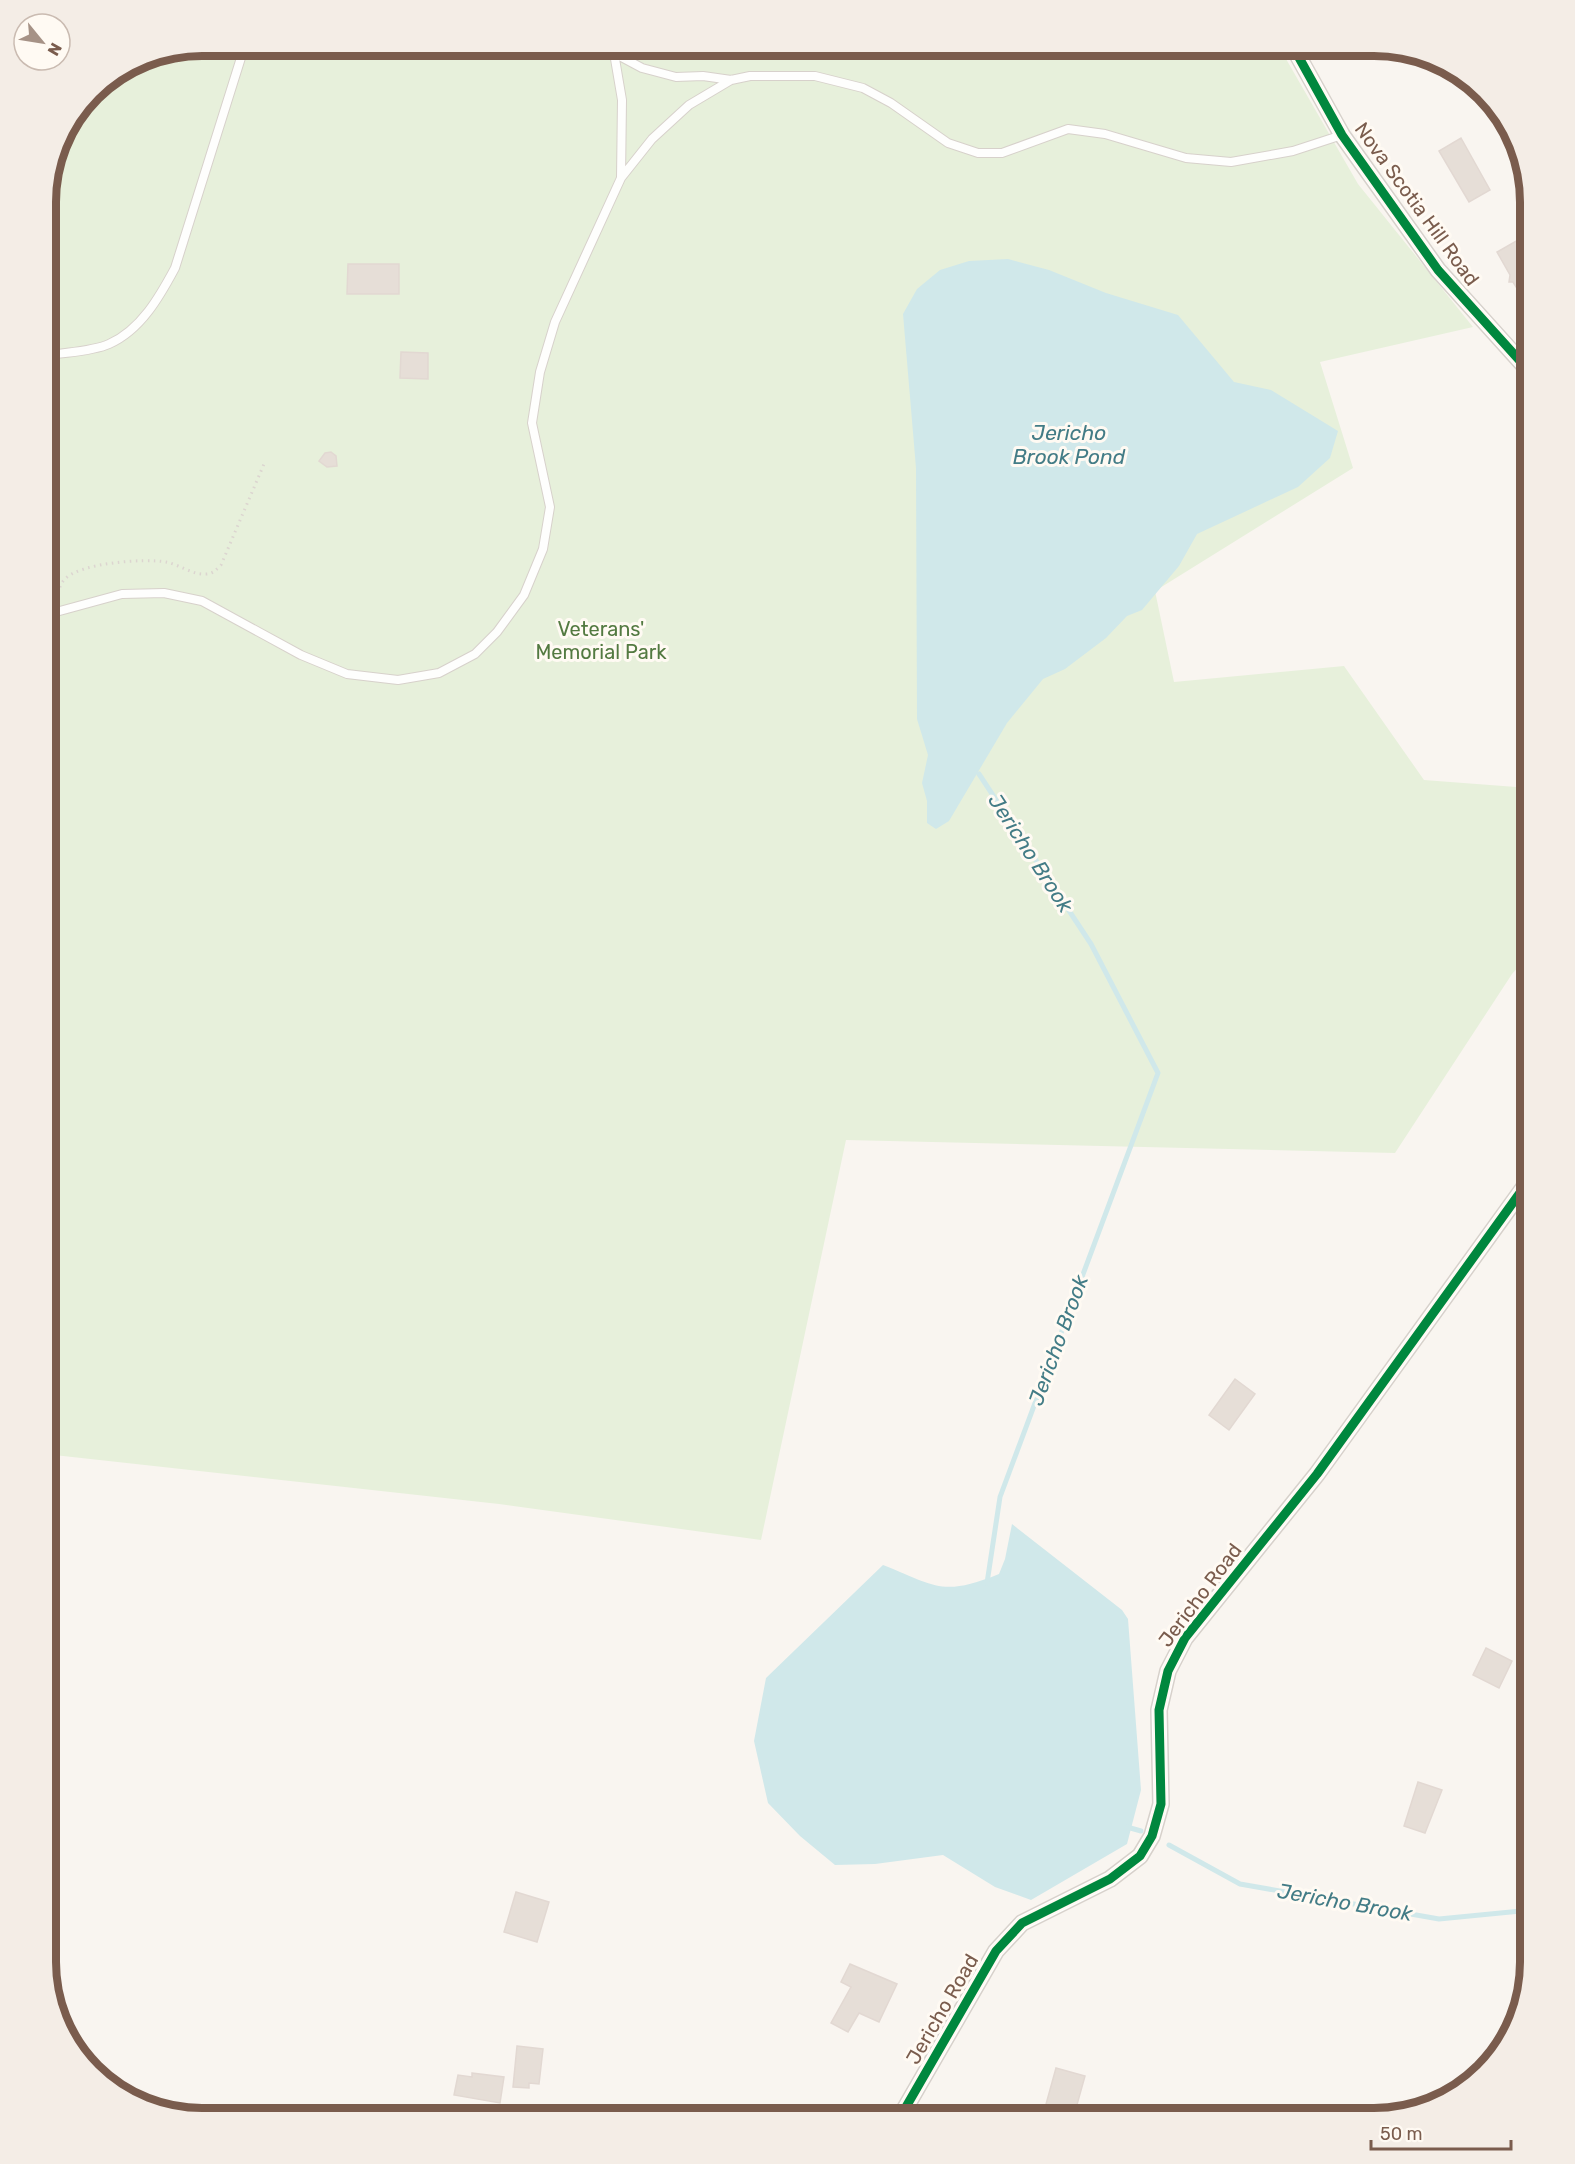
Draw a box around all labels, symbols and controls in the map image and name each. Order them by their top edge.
north arrow [12,12,72,72]
text: N [43,40,66,59]
street label: Nova Scotia Hill Road [1350,118,1484,290]
water label: Jericho Brook Pond [1013,420,1126,469]
park label: Veterans' Memorial Park [535,617,667,664]
water label: Jericho Brook [983,789,1079,918]
water label: Jericho Brook [1023,1270,1093,1408]
street label: Jericho Road [1153,1539,1247,1651]
water label: Jericho Brook [1276,1878,1416,1926]
street label: Jericho Road [901,1950,983,2068]
scale bar [1371,2113,1510,2151]
text: 50 m [1380,2123,1423,2145]

